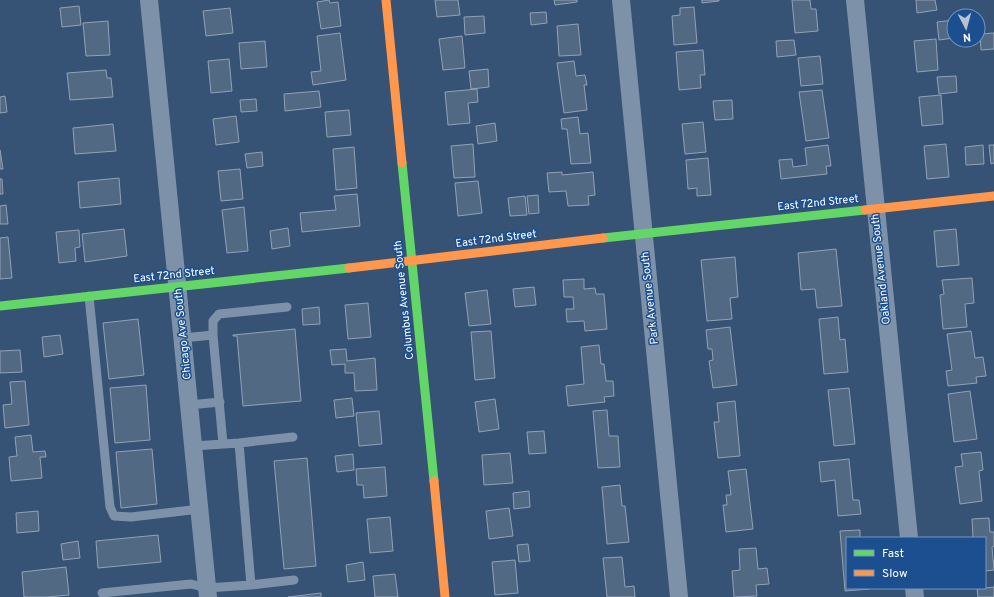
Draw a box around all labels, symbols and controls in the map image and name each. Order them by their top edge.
north arrow [946,8,986,48]
text: N [962,30,972,44]
street label: East 72nd Street [777,192,859,214]
street label: Oakland Avenue South [868,213,894,325]
street label: East 72nd Street [455,227,537,251]
street label: Columbus Avenue South [391,240,417,360]
street label: Park Avenue South [638,251,662,345]
street label: East 72nd Street [133,264,215,286]
street label: Chicago Ave South [171,288,195,380]
legend [846,537,986,589]
text: Fast [882,546,904,562]
text: Slow [882,566,908,582]

